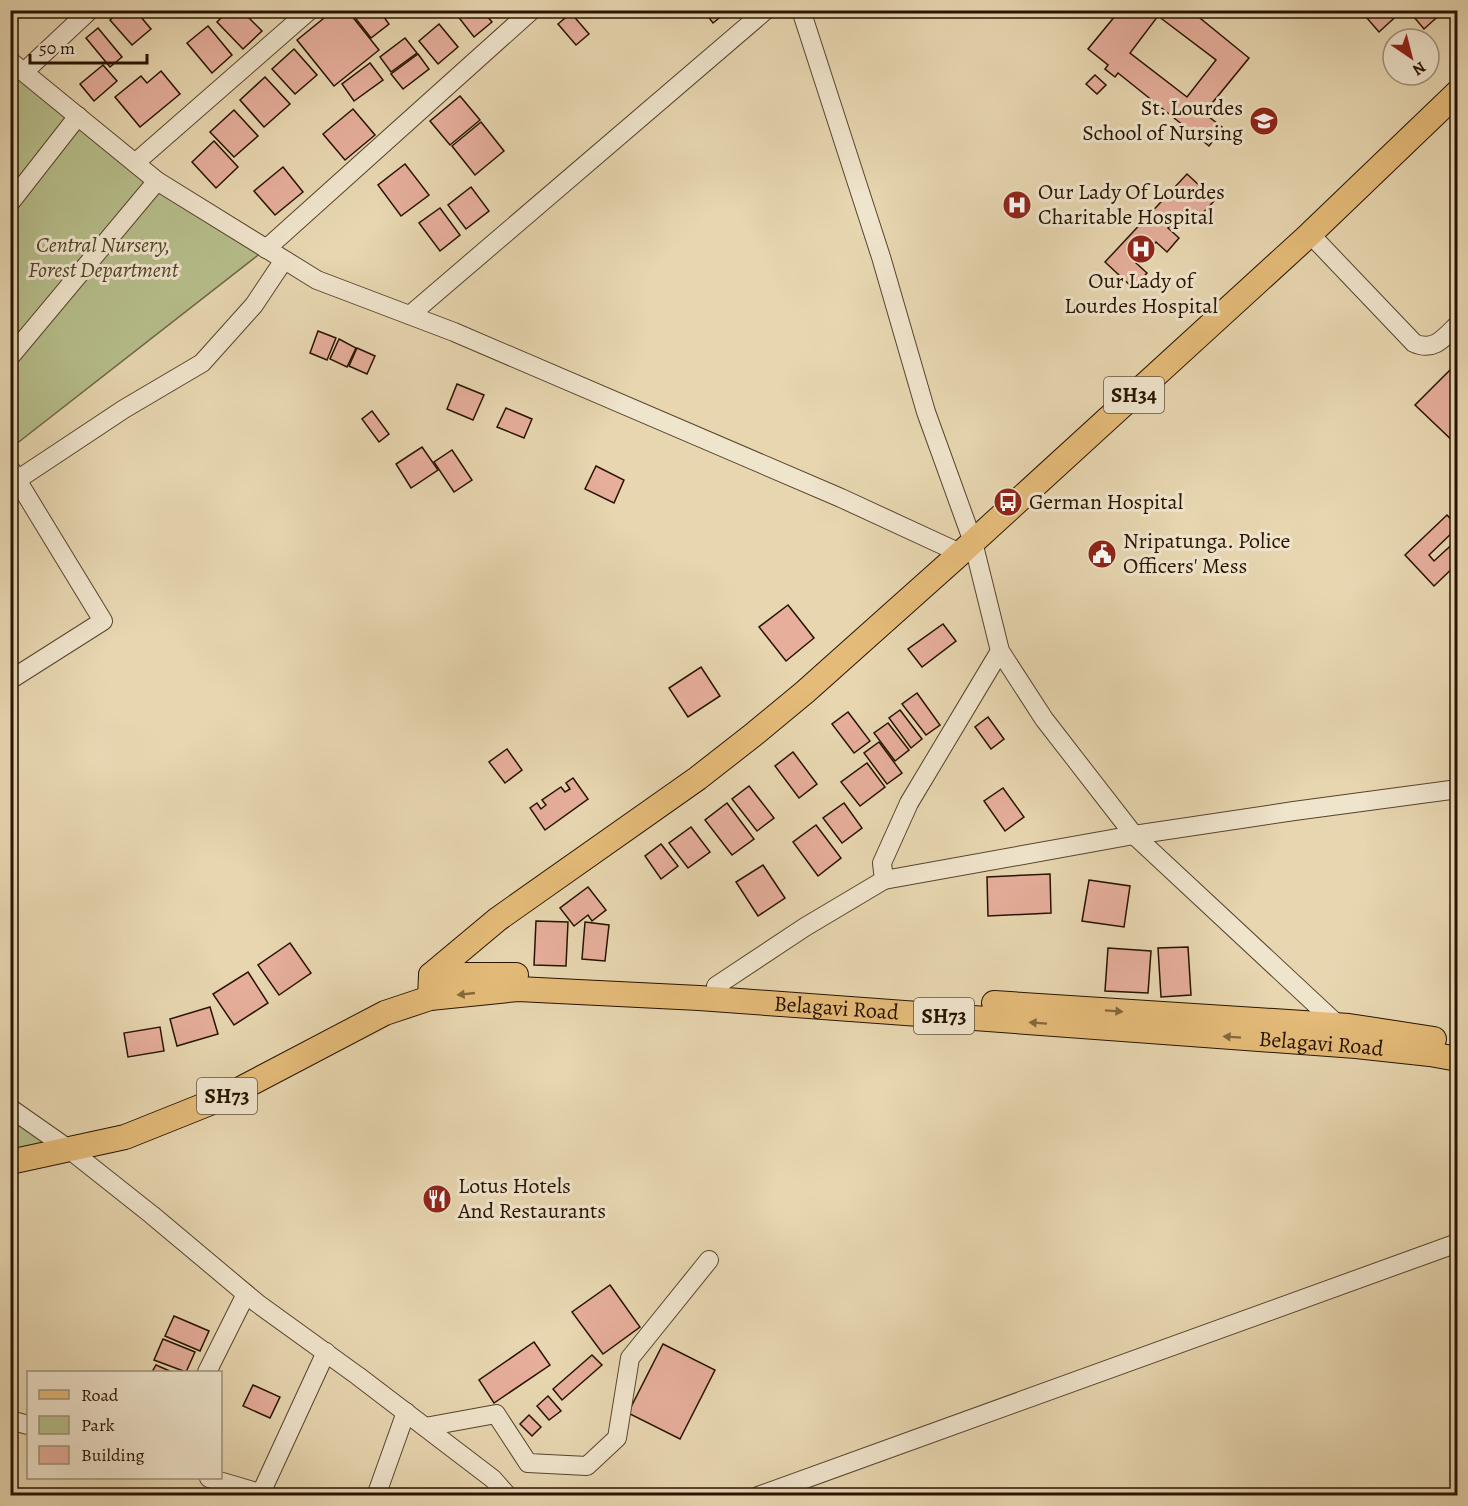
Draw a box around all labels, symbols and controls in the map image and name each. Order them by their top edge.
scale bar [30,27,147,65]
north arrow [1381,27,1441,87]
text: 50 m [39,36,75,60]
text: N [1408,56,1430,81]
place label: St. Lourdes School of Nursing [1082,93,1243,148]
school or university icon: St. Lourdes School of Nursing [1248,105,1280,137]
place label: Our Lady Of Lourdes Charitable Hospital [1038,177,1225,232]
hospital icon: Our Lady Of Lourdes Charitable Hospital [1001,189,1033,221]
park label: Central Nursery, Forest Department [28,230,179,285]
hospital icon: Our Lady of Lourdes Hospital [1125,233,1157,265]
place label: Our Lady of Lourdes Hospital [1064,266,1218,321]
road number: SH34 [1104,377,1164,413]
bus stop icon: German Hospital [992,486,1024,518]
place label: German Hospital [1029,487,1183,517]
place label: Nripatunga. Police Officers' Mess [1123,526,1290,581]
public building icon: Nripatunga. Police Officers' Mess [1086,538,1118,570]
one-way arrow [457,989,476,999]
street label: Belagavi Road [773,989,900,1028]
road number: SH73 [914,998,974,1034]
one-way arrow [1105,1006,1124,1016]
one-way arrow [1028,1018,1047,1028]
street label: Belagavi Road [1258,1024,1385,1064]
one-way arrow [1223,1032,1242,1042]
road number: SH73 [197,1078,257,1114]
place label: Lotus Hotels And Restaurants [457,1171,606,1226]
restaurant icon: Lotus Hotels And Restaurants [421,1183,453,1215]
legend [27,1371,222,1479]
text: Road [81,1383,119,1407]
text: Park [81,1413,115,1437]
text: Building [81,1443,145,1467]

